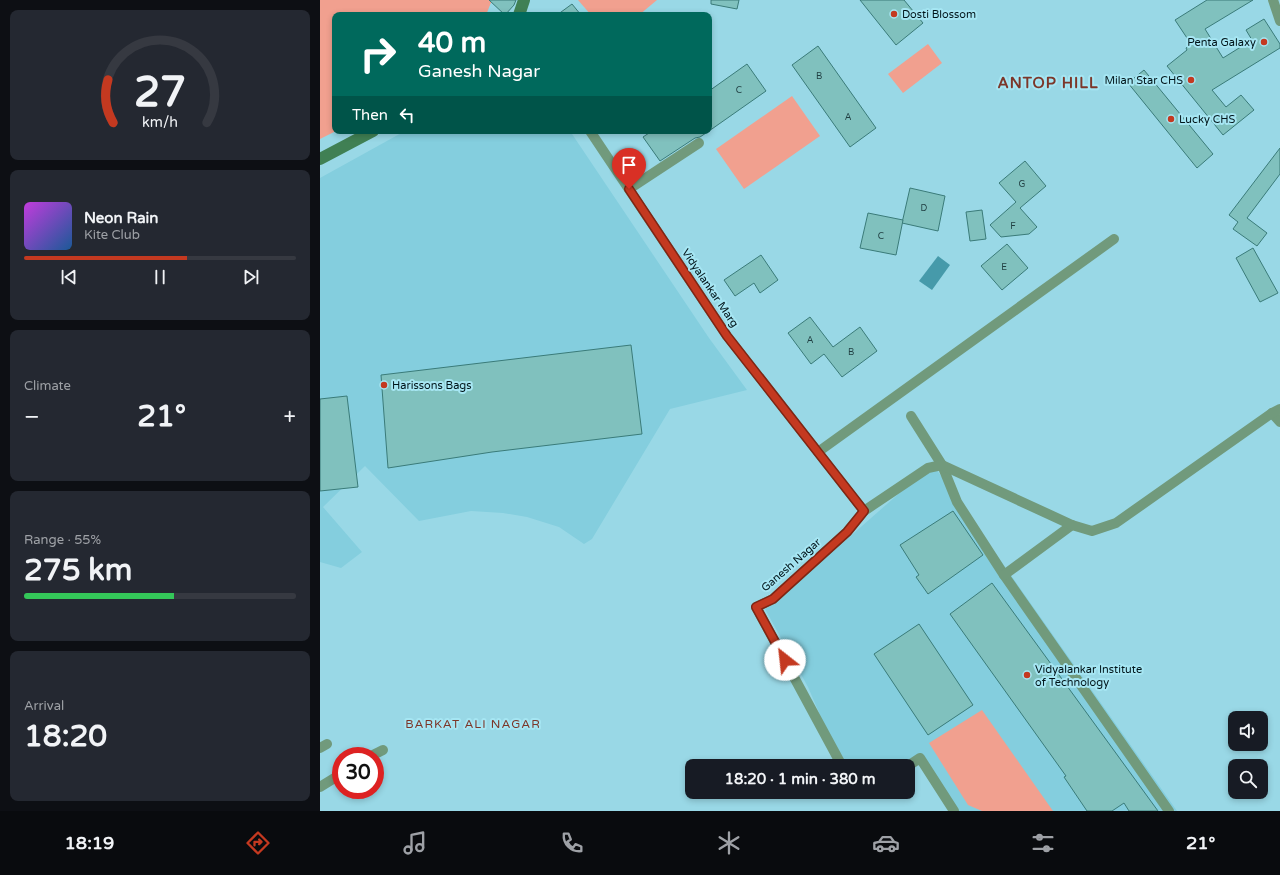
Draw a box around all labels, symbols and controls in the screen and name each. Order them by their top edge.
place label: Dosti Blossom [902,8,976,21]
marker: Dosti Blossom [889,9,899,19]
text: 40 m [418,26,486,60]
icon: right [352,28,404,80]
place label: Penta Galaxy [1187,36,1256,49]
marker: Penta Galaxy [1259,37,1269,47]
text: Ganesh Nagar [418,60,540,82]
text: 27 [134,68,186,118]
house number: B [816,71,822,82]
district label: ANTOP HILL [997,74,1099,92]
place label: Milan Star CHS [1105,74,1183,87]
marker: Milan Star CHS [1186,75,1196,85]
house number: C [736,85,742,96]
icon: left [396,104,418,126]
text: Then [352,106,388,124]
house number: A [845,112,852,123]
place label: Lucky CHS [1179,113,1236,126]
text: km/h [142,114,178,131]
marker: Lucky CHS [1166,114,1176,124]
pin [612,148,646,189]
icon: arrive [618,154,640,176]
house number: G [1019,179,1026,190]
house number: D [921,203,928,214]
text: Neon Rain [84,209,158,227]
house number: F [1010,221,1016,232]
text: Kite Club [84,227,140,243]
house number: C [878,231,884,242]
street label: Vidyalankar Marg [679,246,741,330]
house number: E [1001,262,1007,273]
icon: previous [58,266,80,288]
icon: pause [149,266,171,288]
icon: next [240,266,262,288]
house number: A [807,335,814,346]
house number: B [848,347,854,358]
text: Climate [24,378,71,394]
place label: Harissons Bags [392,379,472,392]
marker: Harissons Bags [379,380,389,390]
text: 21° [137,398,186,435]
text: − [24,404,40,430]
text: + [284,404,296,430]
text: Range · 55% [24,532,101,548]
street label: Ganesh Nagar [759,535,824,594]
text: 275 km [24,552,132,589]
position arrow [764,639,806,681]
place label: Vidyalankar Institute of Technology [1035,663,1142,689]
marker: Vidyalankar Institute of Technology [1022,670,1032,680]
text: Arrival [24,698,64,714]
map controls [1228,711,1268,799]
button: sound [1228,711,1268,751]
district label: BARKAT ALI NAGAR [405,717,541,731]
text: 18:20 [24,718,107,755]
speed limit sign: 30 [332,747,384,799]
button: search [1228,759,1268,799]
text: 18:20 · 1 min · 380 m [725,770,875,788]
icon: directions [244,829,272,857]
icon: music [401,829,429,857]
icon: phone [558,829,586,857]
icon: climate [715,829,743,857]
icon: car [872,829,900,857]
icon: filters [1029,829,1057,857]
text: 18:19 [65,832,114,854]
text: 21° [1186,832,1215,854]

